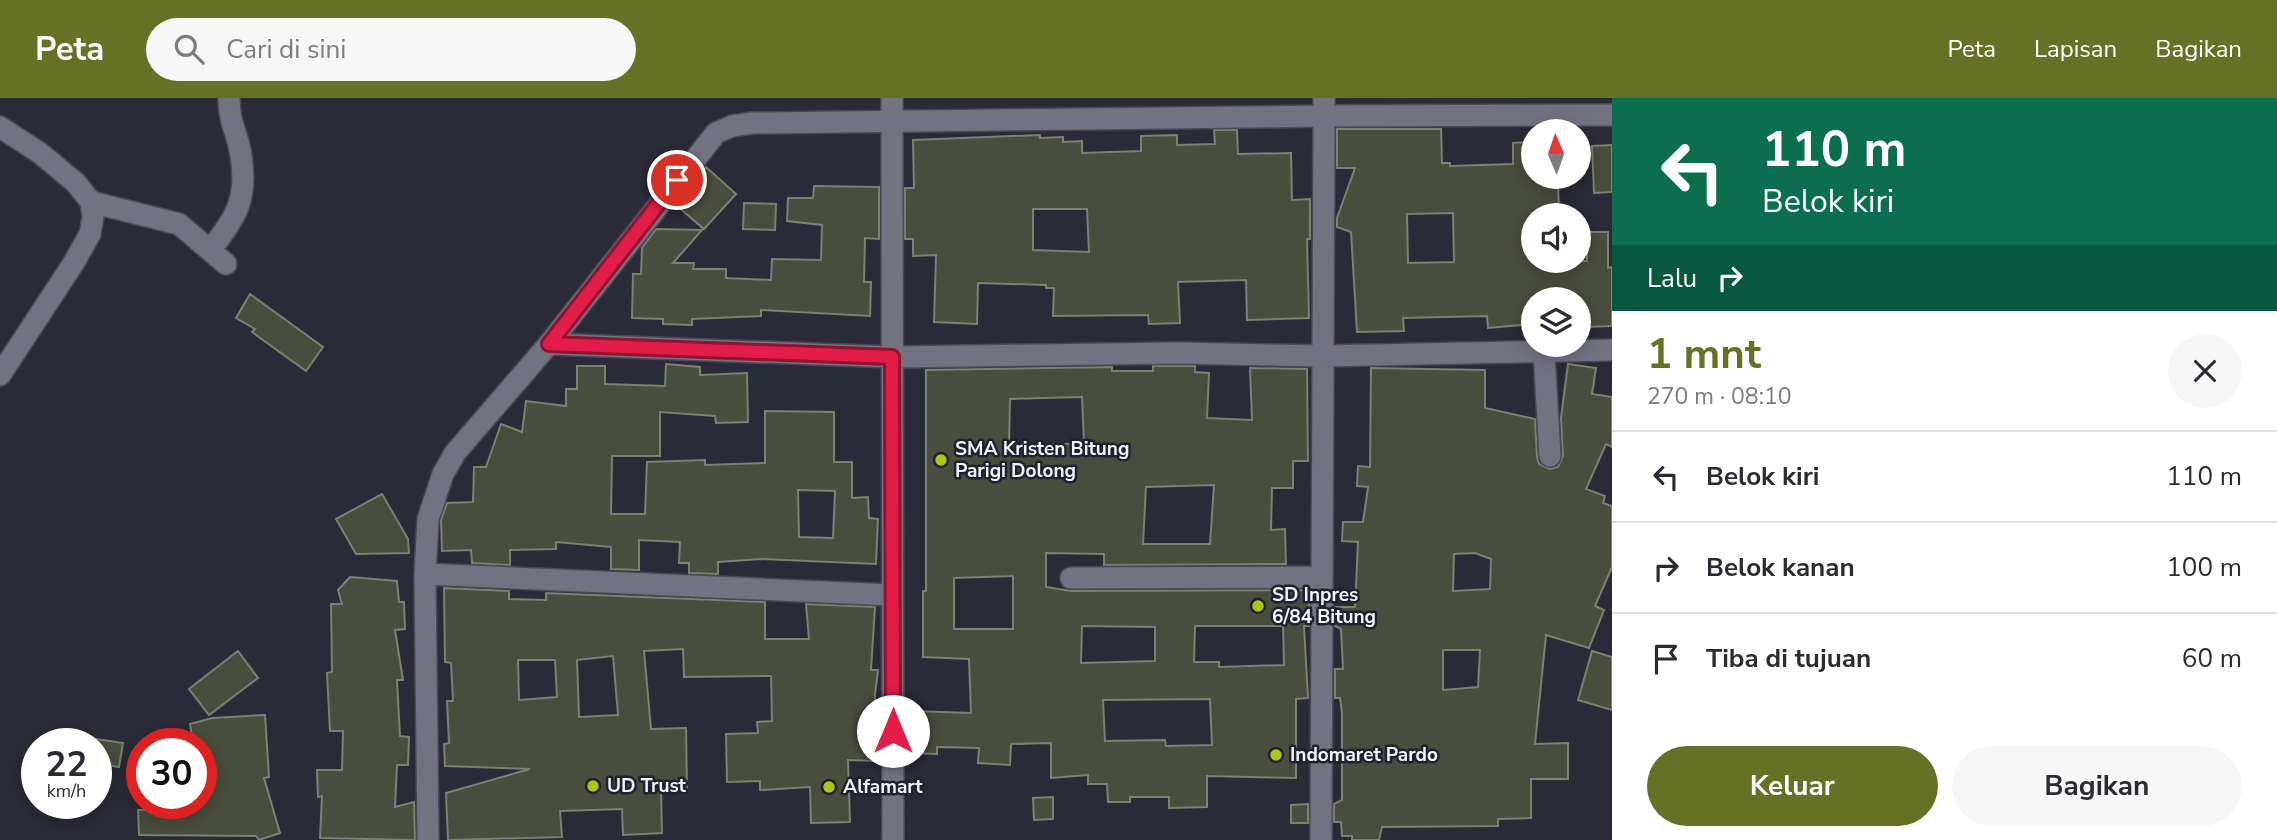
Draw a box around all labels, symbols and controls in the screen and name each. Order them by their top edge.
search box [146,18,636,81]
text: Peta [35,27,104,72]
icon: search [170,30,208,68]
text: Cari di sini [226,32,346,67]
text: Peta [1947,33,1996,65]
text: Lapisan [2034,33,2117,65]
text: Bagikan [2155,33,2242,65]
text: 110 m [1762,116,1906,183]
north arrow [1521,119,1591,189]
map controls [1521,119,1591,357]
icon: left [1647,126,1738,217]
pin [647,150,707,210]
icon: arrive [658,161,696,199]
text: Belok kiri [1762,180,1894,223]
button: sound [1521,203,1591,273]
icon: right [1711,259,1749,297]
text: Lalu [1647,261,1697,296]
button: layers [1521,287,1591,357]
text: 1 mnt [1647,326,1761,383]
button: close [2168,334,2242,408]
text: 270 m · 08:10 [1647,381,1792,412]
place label: SMA Kristen Bitung Parigi Dolong [955,436,1129,484]
marker: SMA Kristen Bitung Parigi Dolong [933,452,949,468]
icon: left [1647,458,1685,496]
text: Belok kiri [1706,459,1819,494]
text: 110 m [2166,459,2242,494]
icon: right [1647,549,1685,587]
text: Belok kanan [1706,550,1855,585]
text: 100 m [2166,550,2242,585]
place label: SD Inpres 6/84 Bitung [1272,582,1376,630]
marker: SD Inpres 6/84 Bitung [1250,598,1266,614]
icon: arrive [1647,640,1685,678]
text: Tiba di tujuan [1706,641,1871,676]
text: 60 m [2182,641,2242,676]
position arrow [856,694,930,768]
speed limit sign: 30 [126,728,217,819]
text: 22 [45,741,88,788]
place label: Indomaret Pardo [1290,742,1438,768]
button: Keluar [1647,746,1938,826]
button: Bagikan [1952,746,2242,826]
marker: Indomaret Pardo [1268,747,1284,763]
place label: UD Trust [607,773,687,799]
place label: Alfamart [843,774,923,800]
marker: UD Trust [585,778,601,794]
text: km/h [47,779,86,803]
marker: Alfamart [821,779,837,795]

